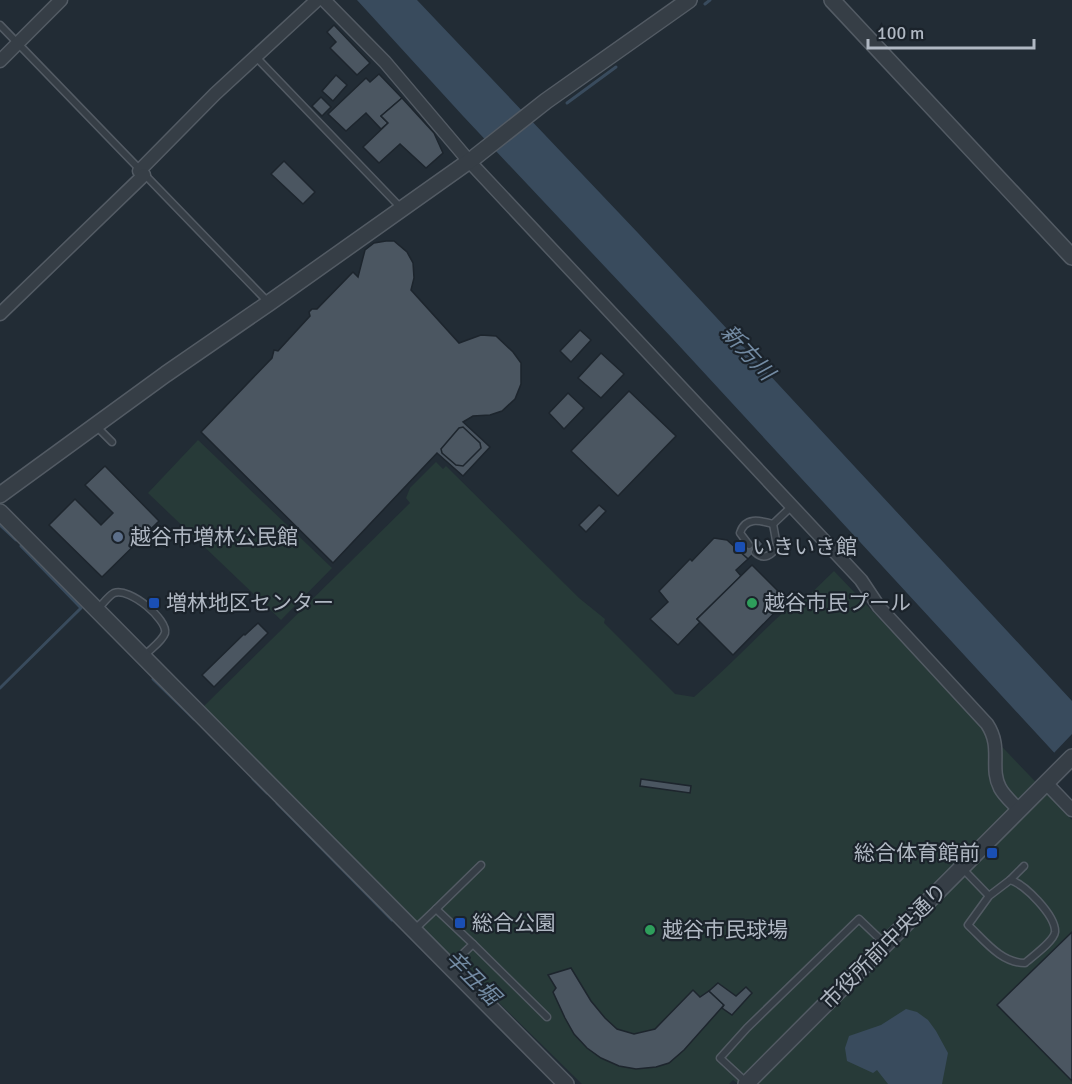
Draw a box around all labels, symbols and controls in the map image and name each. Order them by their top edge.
scale bar [868,12,1034,50]
text: 100 m [877,22,924,44]
water label: 新方川 [715,319,781,387]
place label: 越谷市増林公民館 [130,524,298,550]
marker: 越谷市増林公民館 [111,530,125,544]
place label: いきいき館 [752,534,857,560]
marker: いきいき館 [733,540,747,554]
place label: 増林地区センター [166,590,334,616]
place label: 越谷市民プール [764,590,911,616]
marker: 増林地区センター [147,596,161,610]
marker: 越谷市民プール [745,596,759,610]
place label: 総合体育館前 [854,840,980,866]
marker: 総合体育館前 [985,846,999,860]
street label: 市役所前中央通り [815,877,953,1015]
place label: 総合公園 [472,910,556,936]
marker: 総合公園 [453,916,467,930]
place label: 越谷市民球場 [662,917,788,943]
marker: 越谷市民球場 [643,923,657,937]
water label: 辛丑堀 [440,944,508,1012]

